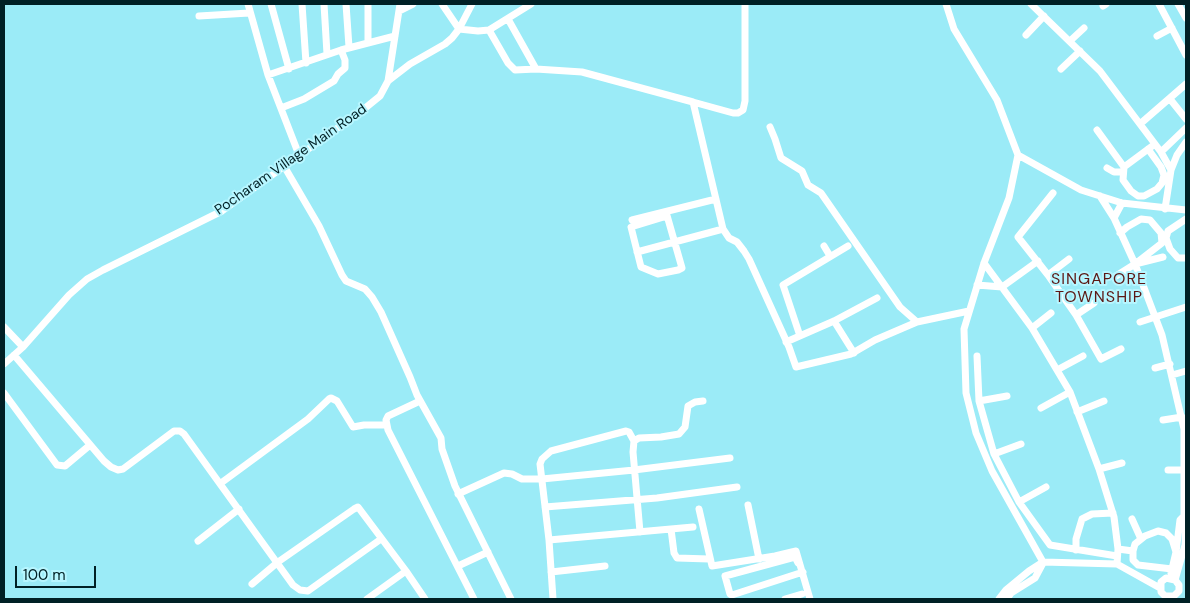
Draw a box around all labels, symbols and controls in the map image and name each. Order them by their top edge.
street label: Pocharam Village Main Road [212,101,370,219]
district label: SINGAPORE TOWNSHIP [1050,270,1148,308]
scale bar [18,556,99,588]
text: 100 m [23,565,66,585]

